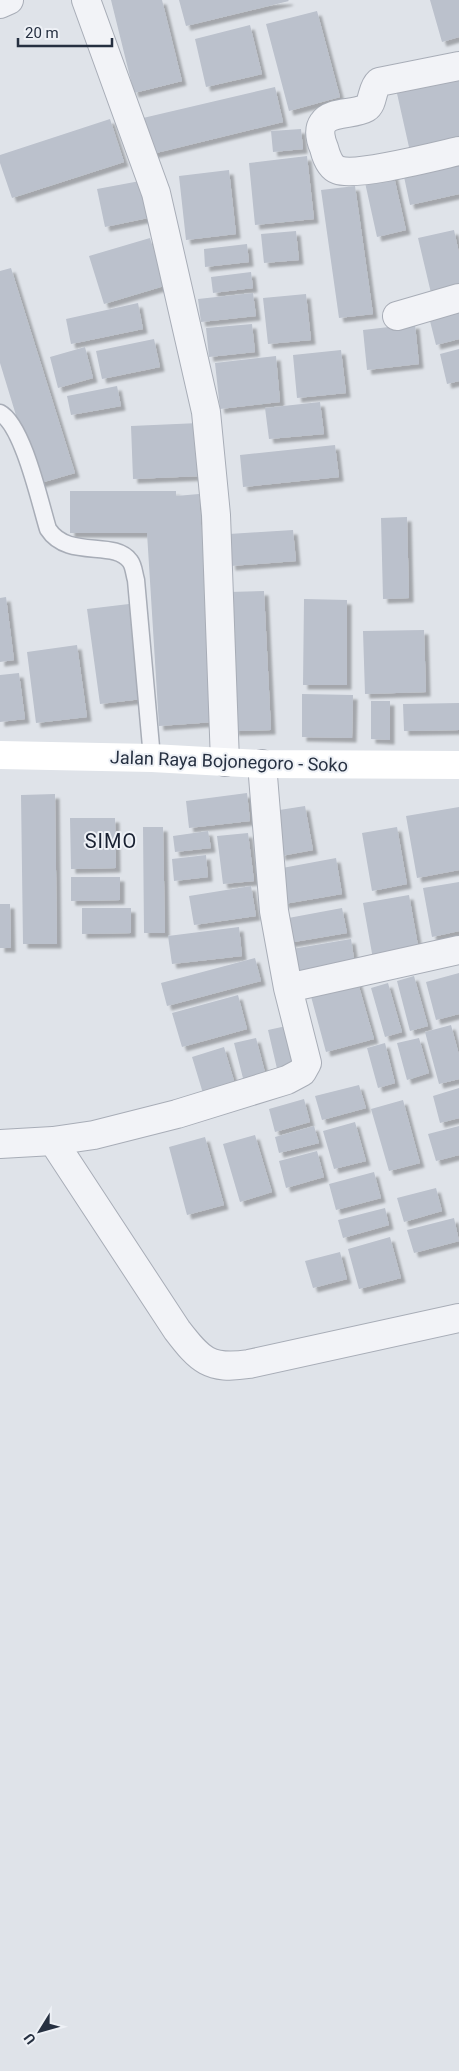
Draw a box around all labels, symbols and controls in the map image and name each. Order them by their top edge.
scale bar [18,15,111,47]
text: 20 m [25,24,59,42]
street label: Jalan Raya Bojonegoro - Soko [110,746,348,776]
district label: SIMO [85,829,137,853]
north arrow [15,2006,65,2056]
text: U [20,2030,39,2047]

